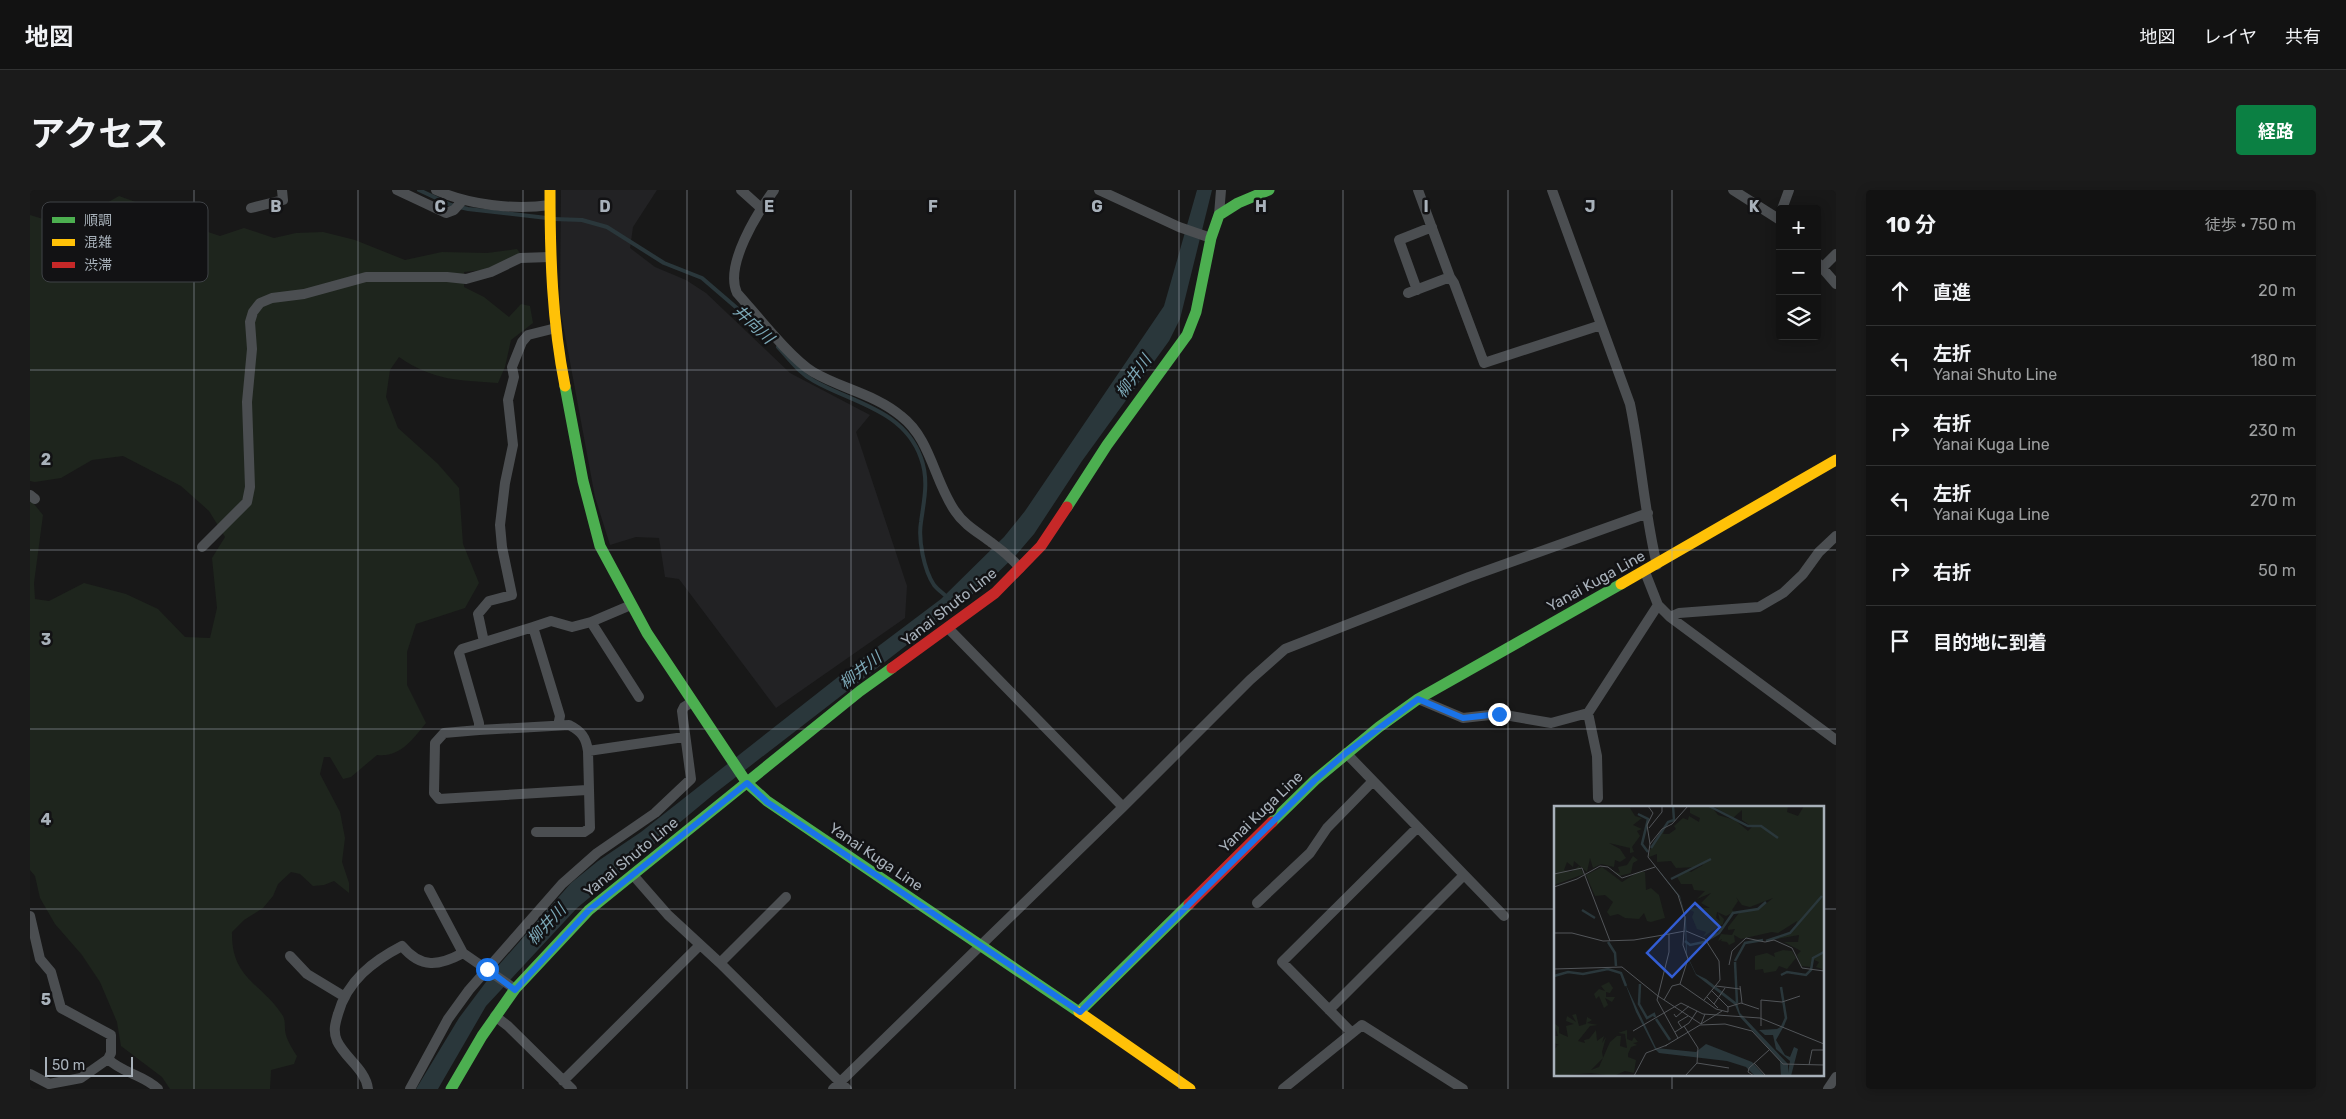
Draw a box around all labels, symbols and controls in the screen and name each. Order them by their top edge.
text: 地図 [25,23,73,51]
text: 地図 [2140,26,2176,48]
text: レイヤ [2204,26,2257,48]
text: 共有 [2285,26,2321,48]
button: 経路 [2236,105,2316,155]
text: アクセス [30,113,168,155]
text: B [270,197,282,216]
text: C [434,197,446,216]
text: D [599,197,611,216]
text: E [764,197,774,216]
text: F [928,197,938,216]
text: G [1091,197,1103,216]
text: H [1255,197,1267,216]
text: I [1423,197,1429,216]
text: J [1585,197,1595,216]
text: K [1749,197,1760,216]
legend [42,202,208,282]
map controls [1776,205,1821,340]
button: + [1776,205,1821,250]
text: 順調 [84,212,112,229]
text: 10 分 [1886,212,1936,237]
text: 徒歩 · 750 m [2205,215,2296,234]
text: 混雑 [84,234,112,251]
button: − [1776,250,1821,295]
text: 渋滞 [84,257,112,274]
icon: ahead [1886,277,1914,305]
text: 直進 [1933,281,1971,304]
text: 20 m [2258,281,2296,300]
button: layers [1776,295,1821,340]
water label: 井向川 [730,301,779,349]
text: 左折 [1933,342,1971,365]
icon: left [1886,347,1914,375]
water label: 柳井川 [1112,350,1156,401]
text: 180 m [2251,351,2296,370]
text: Yanai Shuto Line [1933,365,2057,384]
text: 右折 [1933,412,1971,435]
icon: right [1886,417,1914,445]
text: 230 m [2249,421,2296,440]
text: Yanai Kuga Line [1933,435,2050,454]
text: 2 [41,450,51,469]
text: 左折 [1933,482,1971,505]
icon: left [1886,487,1914,515]
text: 270 m [2250,491,2296,510]
text: Yanai Kuga Line [1933,505,2050,524]
street label: Yanai Kuga Line [1544,547,1648,615]
icon: right [1886,557,1914,585]
text: 右折 [1933,561,1971,584]
text: 50 m [2258,561,2296,580]
street label: Yanai Shuto Line [898,564,1000,650]
icon: arrive [1886,627,1914,655]
text: 3 [41,630,51,649]
text: 目的地に到着 [1933,631,2047,654]
water label: 柳井川 [836,647,887,693]
route end [1488,703,1511,726]
street label: Yanai Kuga Line [1215,768,1307,856]
inset map [1554,806,1824,1076]
text: 4 [41,810,52,829]
street label: Yanai Shuto Line [580,813,682,901]
street label: Yanai Kuga Line [826,819,926,895]
water label: 柳井川 [523,899,571,948]
route start [476,958,499,981]
text: 5 [41,990,51,1009]
scale bar [45,1054,132,1077]
text: 50 m [52,1057,85,1074]

